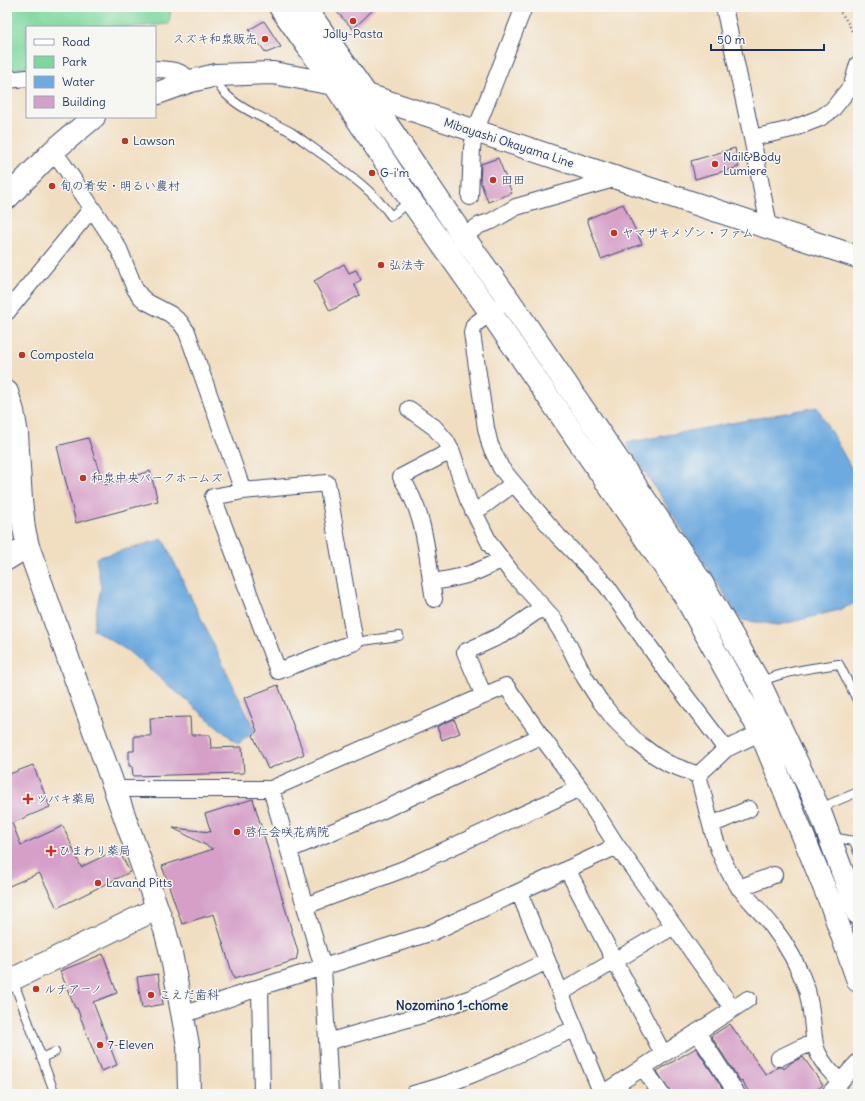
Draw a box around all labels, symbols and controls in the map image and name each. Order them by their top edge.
marker: Jolly-Pasta [348,16,358,26]
legend [26,26,156,118]
place label: Jolly-Pasta [323,26,383,41]
scale bar [711,26,824,52]
place label: スズキ和泉販売 [173,31,257,46]
text: 50 m [717,32,746,47]
text: Road [62,34,90,49]
marker: スズキ和泉販売 [260,34,270,44]
text: Park [62,54,87,69]
text: Water [62,74,95,89]
text: Building [62,94,106,109]
street label: Mibayashi Okayama Line [442,114,576,171]
place label: Lawson [133,133,175,148]
marker: Lawson [120,136,130,146]
place label: Nail&Body Lumiere [723,149,781,178]
marker: Nail&Body Lumiere [710,159,720,169]
place label: G-i'm [380,165,410,180]
marker: G-i'm [367,168,377,178]
place label: 田田 [501,172,525,187]
marker: 田田 [488,175,498,185]
place label: 旬の肴安・明るい農村 [60,178,180,193]
marker: 旬の肴安・明るい農村 [47,181,57,191]
place label: ヤマザキメゾン・ファム [622,225,754,240]
marker: ヤマザキメゾン・ファム [609,228,619,238]
place label: 弘法寺 [389,257,425,272]
marker: 弘法寺 [376,260,386,270]
place label: Compostela [30,347,94,362]
marker: Compostela [17,350,27,360]
place label: 和泉中央パークホームズ [91,470,223,485]
marker: 和泉中央パークホームズ [78,473,88,483]
place label: ツバキ薬局 [36,791,96,806]
marker: ツバキ薬局 [23,794,33,804]
place label: 啓仁会咲花病院 [245,824,329,839]
marker: 啓仁会咲花病院 [232,827,242,837]
place label: ひまわり薬局 [59,843,131,858]
marker: ひまわり薬局 [46,846,56,856]
place label: Lavand Pitts [106,875,172,890]
marker: Lavand Pitts [93,878,103,888]
place label: ルチアーノ [44,981,103,996]
marker: ルチアーノ [31,984,41,994]
place label: こえだ歯科 [159,987,219,1002]
marker: こえだ歯科 [146,990,156,1000]
district label: Nozomino 1-chome [396,997,508,1014]
place label: 7-Eleven [108,1037,154,1052]
marker: 7-Eleven [95,1040,105,1050]

